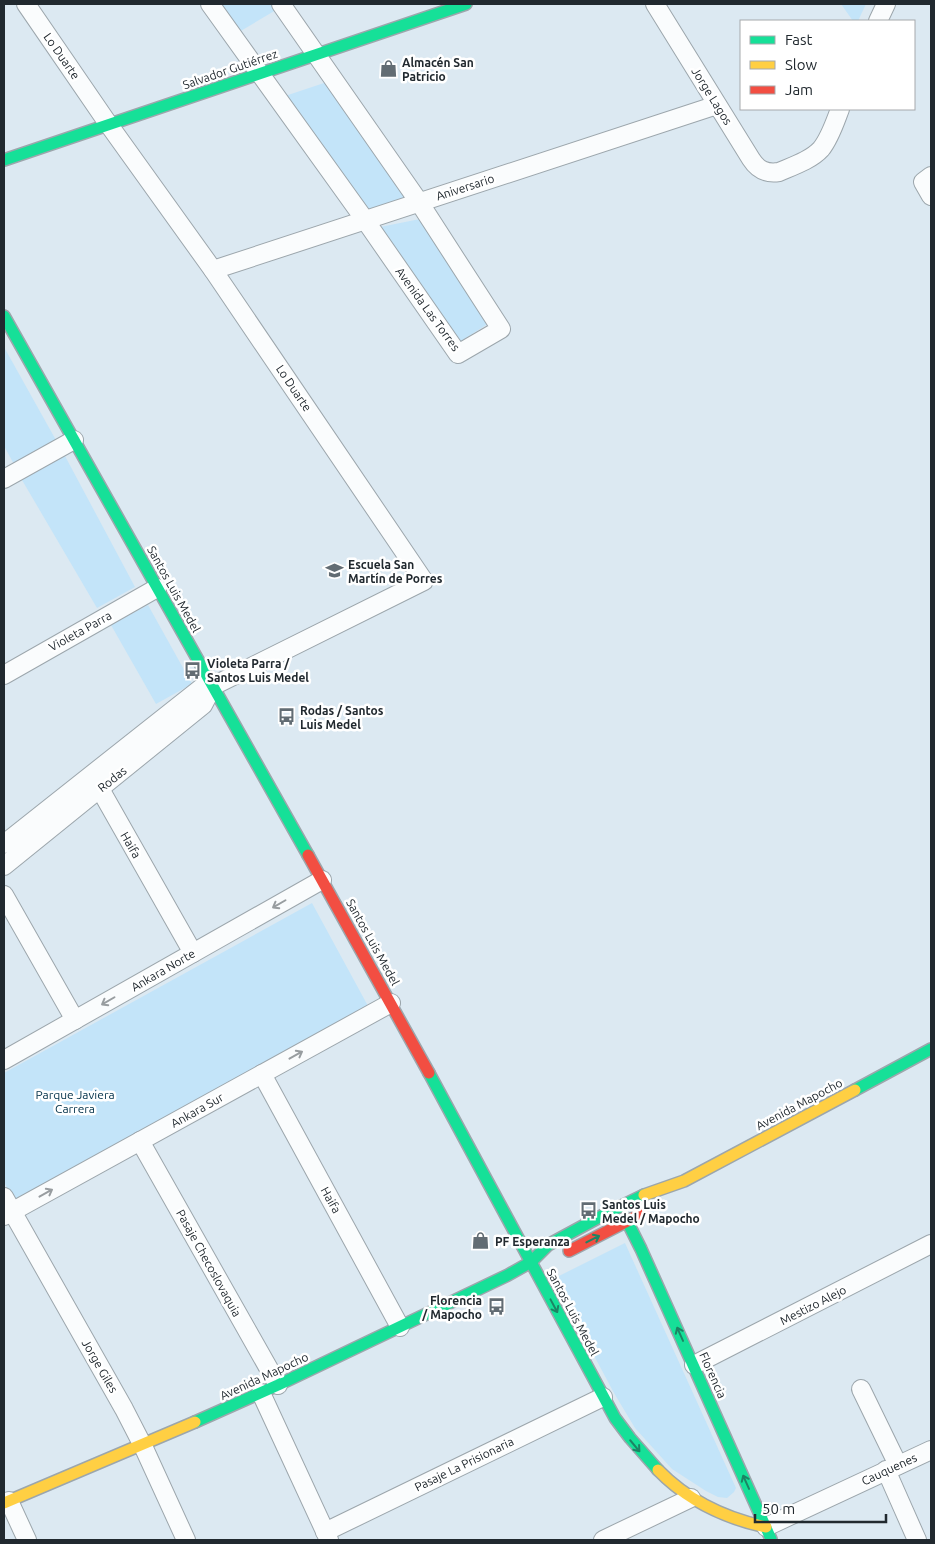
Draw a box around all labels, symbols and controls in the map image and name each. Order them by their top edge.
legend [740,20,915,110]
street label: Lo Duarte [41,30,83,82]
text: Fast [785,31,813,48]
street label: Salvador Gutiérrez [181,47,279,91]
place label: Almacén San Patricio [402,56,474,83]
text: Slow [785,56,818,73]
shop icon: Almacén San Patricio [378,59,398,79]
street label: Jorge Lagos [689,65,735,127]
text: Jam [785,81,813,98]
street label: Aniversario [434,171,496,203]
street label: Avenida Las Torres [393,265,463,353]
street label: Lo Duarte [274,362,314,414]
street label: Santos Luis Medel [145,544,203,634]
place label: Escuela San Martín de Porres [348,558,443,585]
school or university icon: Escuela San Martín de Porres [324,561,344,581]
street label: Violeta Parra [46,608,114,654]
place label: Violeta Parra / Santos Luis Medel [207,657,309,684]
bus stop icon: Violeta Parra / Santos Luis Medel [183,660,203,680]
place label: Rodas / Santos Luis Medel [300,704,384,731]
bus stop icon: Rodas / Santos Luis Medel [276,707,296,727]
street label: Rodas [95,764,129,794]
street label: Haifa [118,830,144,860]
street label: Santos Luis Medel [344,897,402,987]
one-way arrow [272,899,287,909]
street label: Ankara Norte [129,946,197,994]
one-way arrow [101,997,115,1007]
one-way arrow [288,1050,303,1059]
street label: Avenida Mapocho [754,1076,844,1132]
park label: Parque Javiera Carrera [35,1088,115,1115]
street label: Ankara Sur [168,1090,226,1130]
street label: Haifa [318,1185,344,1215]
one-way arrow [39,1188,54,1198]
place label: Santos Luis Medel / Mapocho [602,1198,700,1225]
bus stop icon: Santos Luis Medel / Mapocho [578,1201,598,1221]
street label: Pasaje Checoslovaquia [174,1207,244,1319]
shop icon: PF Esperanza [471,1231,491,1251]
one-way arrow [585,1234,600,1244]
place label: PF Esperanza [495,1235,570,1248]
street label: Santos Luis Medel [545,1266,601,1358]
street label: Mestizo Alejo [778,1283,848,1327]
place label: Florencia / Mapocho [421,1294,482,1321]
bus stop icon: Florencia / Mapocho [486,1297,506,1317]
one-way arrow [549,1298,559,1313]
one-way arrow [674,1327,684,1342]
street label: Jorge Giles [79,1337,121,1395]
street label: Avenida Mapocho [218,1350,310,1402]
street label: Florencia [697,1350,729,1400]
street label: Pasaje La Prisionaria [412,1434,516,1494]
one-way arrow [630,1439,641,1452]
street label: Cauquenes [859,1451,919,1487]
one-way arrow [741,1475,751,1490]
scale bar [755,1492,886,1524]
text: 50 m [762,1500,795,1517]

